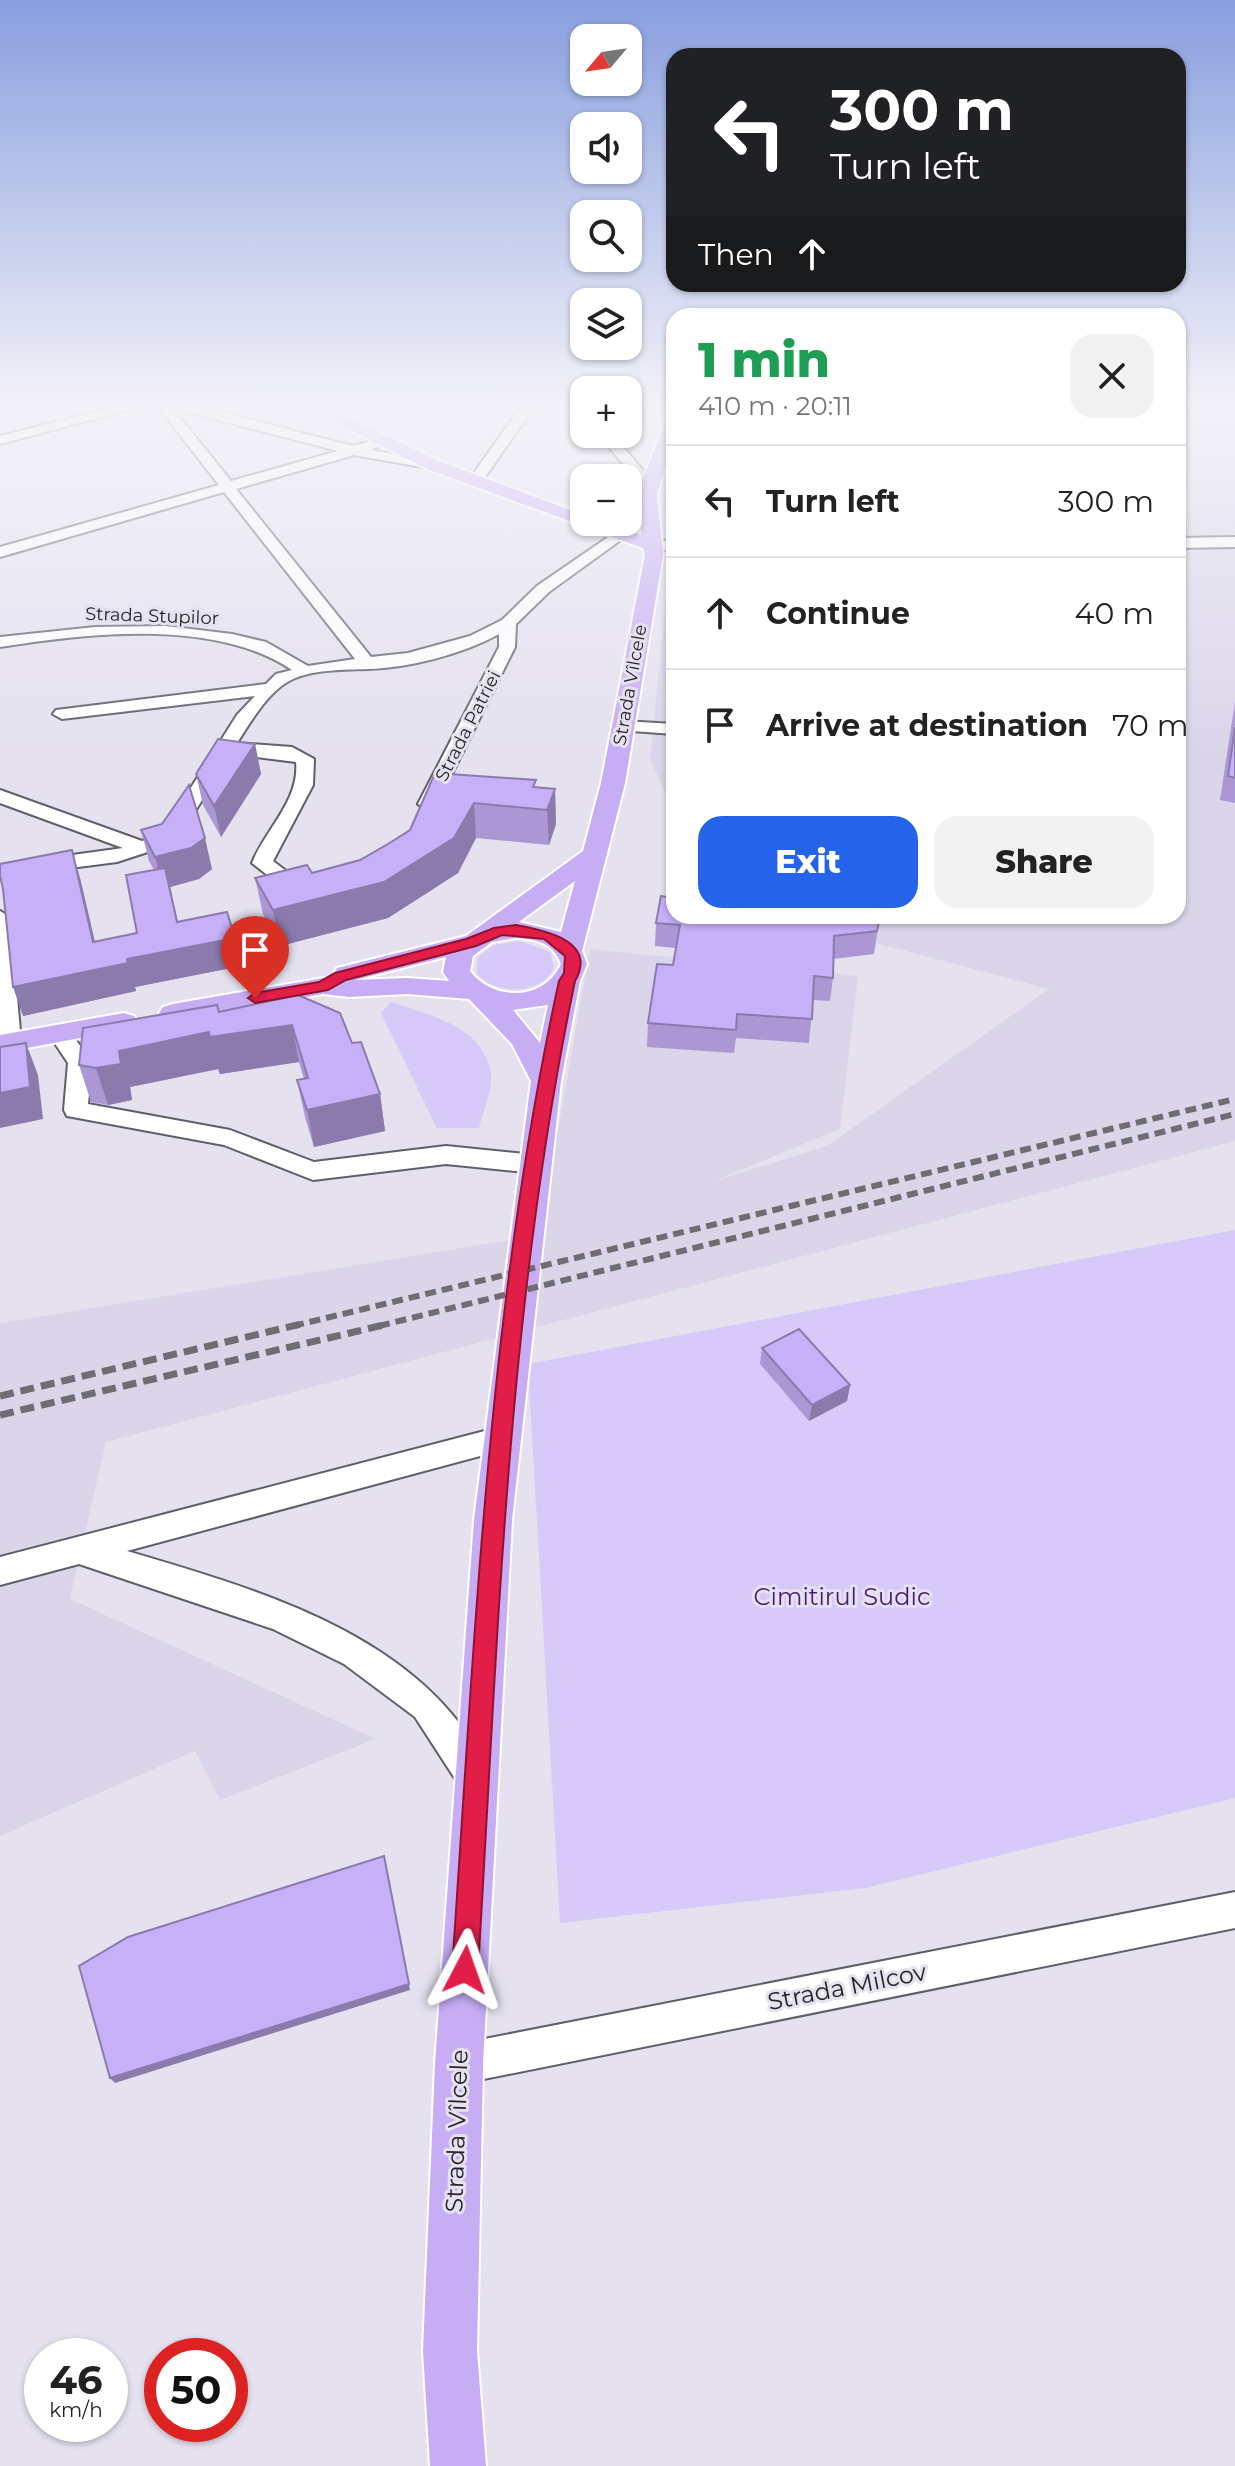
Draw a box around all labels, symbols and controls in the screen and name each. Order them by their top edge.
north arrow [570,24,642,96]
map controls [570,24,642,536]
text: 300 m [830,76,1014,144]
icon: left [698,80,802,184]
button: sound [570,112,642,184]
text: Turn left [830,144,981,188]
button: search [570,200,642,272]
icon: ahead [790,232,834,276]
text: Then [698,236,774,273]
button: layers [570,288,642,360]
text: 1 min [698,331,830,389]
button: close [1070,334,1154,418]
button: + [570,376,642,448]
text: 410 m · 20:11 [698,390,852,422]
button: − [570,464,642,536]
icon: left [698,479,742,523]
text: Turn left [766,483,899,520]
text: 300 m [1058,483,1154,520]
icon: ahead [698,591,742,635]
text: Continue [766,595,910,632]
text: 40 m [1075,595,1154,632]
street label: Strada Stupilor [85,603,219,629]
street label: Strada Vîlcele [609,623,651,747]
street label: Strada Patriei [431,667,505,785]
icon: arrive [698,703,742,747]
text: Arrive at destination [766,707,1088,744]
text: 70 m [1112,707,1189,744]
button: Exit [698,816,918,908]
button: Share [934,816,1154,908]
pin [221,916,289,998]
icon: arrive [233,928,277,972]
park label: Cimitirul Sudic [753,1582,931,1611]
position arrow [423,1928,507,2012]
street label: Strada Milcov [765,1957,929,2016]
street label: Strada Vîlcele [439,2049,474,2213]
speed limit sign: 50 [144,2338,248,2442]
text: 46 [49,2355,103,2404]
text: km/h [49,2398,103,2422]

